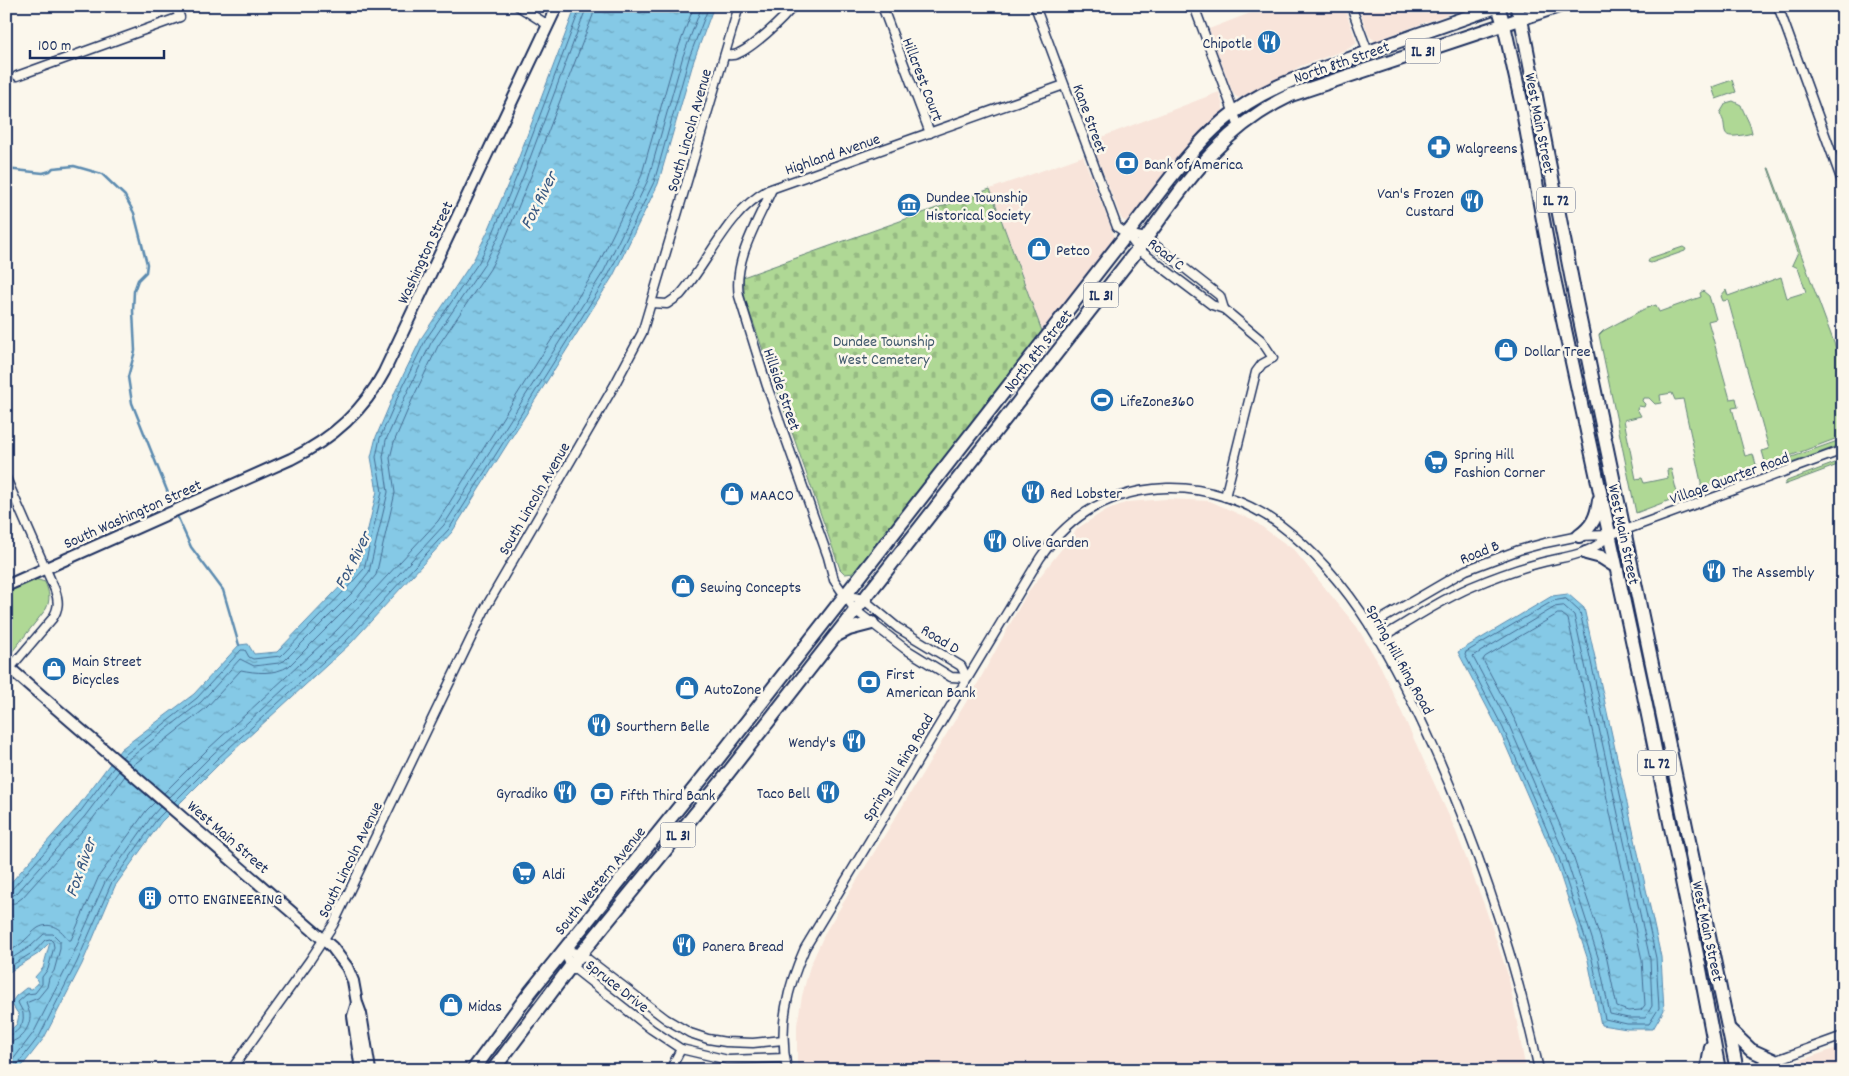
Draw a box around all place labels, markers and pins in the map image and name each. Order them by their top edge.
restaurant icon: Chipotle [1256,29,1282,55]
place label: Chipotle [1203,33,1252,56]
pharmacy icon: Walgreens [1426,134,1452,160]
place label: Walgreens [1456,138,1518,161]
bank icon: Bank of America [1114,150,1140,176]
place label: Bank of America [1144,154,1243,177]
place label: Van's Frozen Custard [1377,183,1454,224]
place label: Dundee Township Historical Society [926,187,1031,228]
restaurant icon: Van's Frozen Custard [1459,188,1485,214]
museum icon: Dundee Township Historical Society [896,192,922,218]
shop icon: Petco [1026,236,1052,262]
place label: Petco [1056,240,1090,263]
shop icon: Dollar Tree [1493,337,1519,363]
place label: Dollar Tree [1524,341,1591,364]
sports icon: LifeZone360 [1089,387,1115,413]
place label: LifeZone360 [1120,391,1194,414]
place label: Spring Hill Fashion Corner [1454,444,1545,485]
supermarket icon: Spring Hill Fashion Corner [1423,449,1449,475]
restaurant icon: Red Lobster [1020,479,1046,505]
shop icon: MAACO [719,481,745,507]
place label: Red Lobster [1050,483,1122,506]
place label: MAACO [750,485,794,508]
restaurant icon: Olive Garden [982,528,1008,554]
place label: Olive Garden [1012,532,1089,555]
restaurant icon: The Assembly [1701,558,1727,584]
place label: The Assembly [1732,562,1814,585]
shop icon: Sewing Concepts [670,573,696,599]
place label: Sewing Concepts [700,577,802,600]
place label: Main Street Bicycles [72,651,142,692]
shop icon: Main Street Bicycles [41,656,67,682]
place label: First American Bank [886,664,976,705]
bank icon: First American Bank [856,669,882,695]
shop icon: AutoZone [674,675,700,701]
place label: AutoZone [704,679,761,702]
restaurant icon: Sourthern Belle [586,712,612,738]
place label: Sourthern Belle [616,716,710,739]
restaurant icon: Wendy's [841,728,867,754]
place label: Wendy's [789,732,836,755]
restaurant icon: Gyradiko [552,779,578,805]
restaurant icon: Taco Bell [815,779,841,805]
bank icon: Fifth Third Bank [589,781,615,807]
place label: Gyradiko [496,783,548,806]
place label: Taco Bell [757,783,810,806]
place label: Fifth Third Bank [620,785,715,808]
supermarket icon: Aldi [511,860,537,886]
place label: Aldi [542,864,565,887]
building icon: OTTO ENGINEERING [137,885,163,911]
place label: OTTO ENGINEERING [168,889,282,912]
restaurant icon: Panera Bread [671,932,697,958]
place label: Panera Bread [702,936,784,959]
shop icon: Midas [438,992,464,1018]
place label: Midas [468,996,502,1019]

